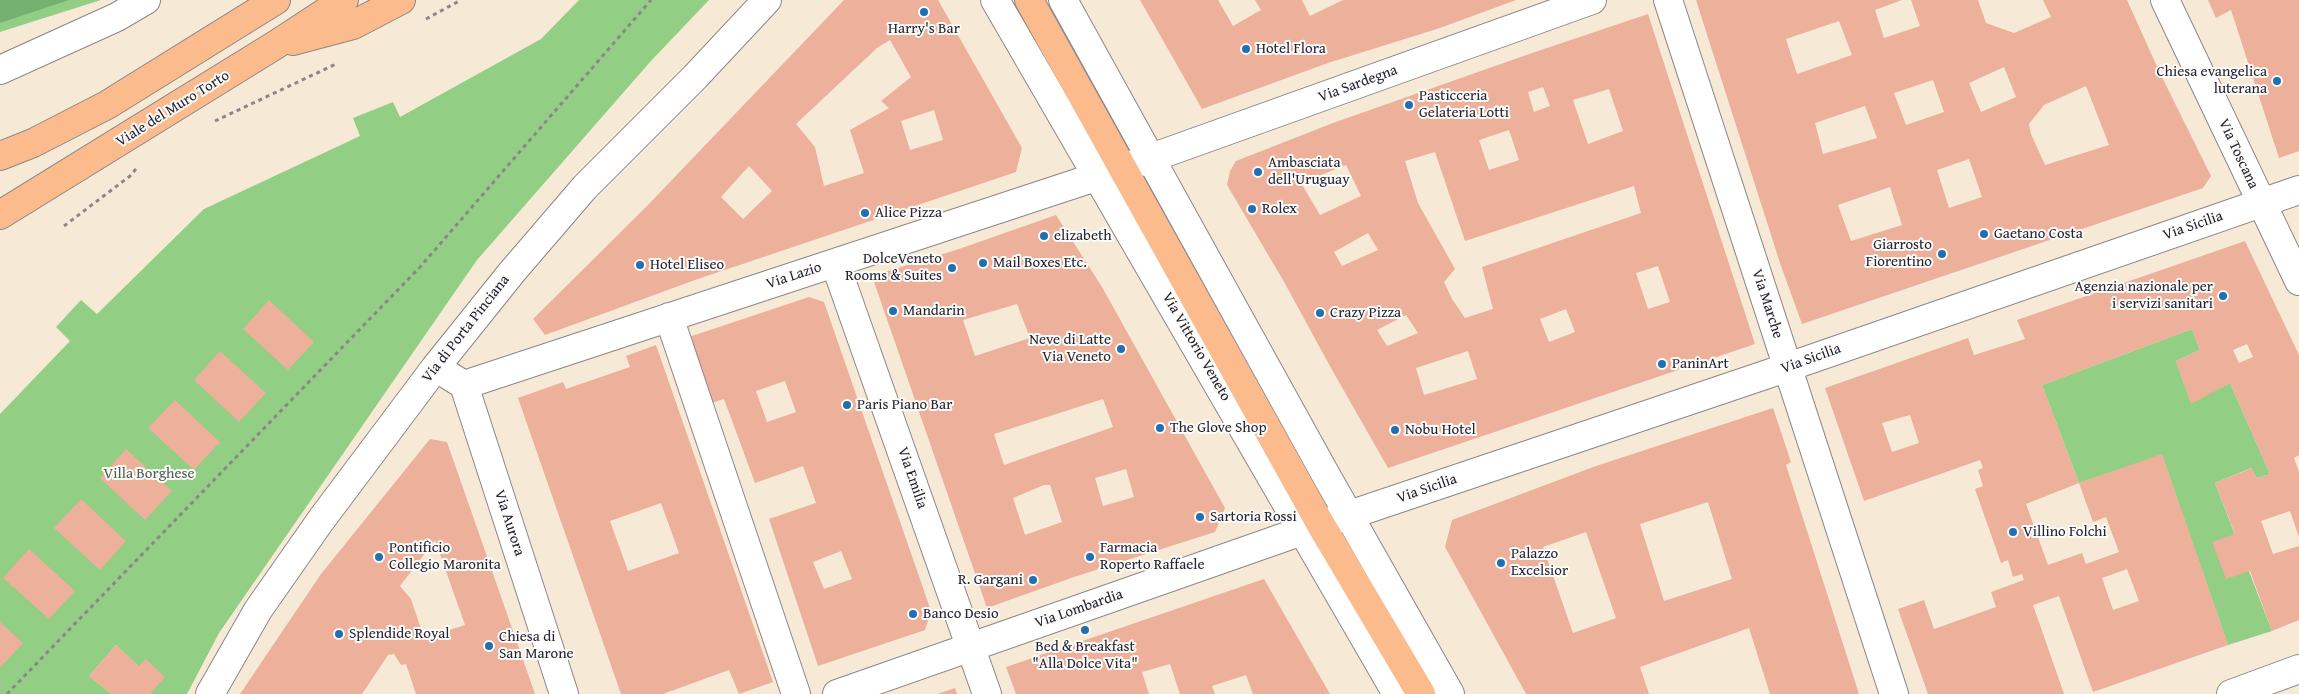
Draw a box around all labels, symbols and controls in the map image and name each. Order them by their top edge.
marker: Harry's Bar [918,6,930,18]
place label: Harry's Bar [888,20,960,38]
place label: Hotel Flora [1256,40,1326,58]
marker: Hotel Flora [1240,43,1252,55]
street label: Via Sardegna [1316,61,1400,107]
place label: Chiesa evangelica luterana [2156,63,2267,98]
street label: Viale del Muro Torto [113,67,233,151]
marker: Chiesa evangelica luterana [2271,75,2283,87]
place label: Pasticceria Gelateria Lotti [1419,87,1509,122]
marker: Pasticceria Gelateria Lotti [1403,99,1415,111]
street label: Via Toscana [2214,116,2262,192]
place label: Ambasciata dell'Uruguay [1268,154,1350,189]
marker: Ambasciata dell'Uruguay [1252,166,1264,178]
place label: Rolex [1262,200,1297,218]
marker: Rolex [1246,203,1258,215]
place label: Alice Pizza [875,204,942,222]
marker: Alice Pizza [859,207,871,219]
street label: Via Sicilia [2161,207,2225,245]
place label: Gaetano Costa [1994,225,2083,243]
place label: elizabeth [1054,227,1112,245]
marker: Gaetano Costa [1978,228,1990,240]
marker: elizabeth [1038,230,1050,242]
place label: Giarrosto Fiorentino [1866,236,1932,271]
marker: Giarrosto Fiorentino [1936,248,1948,260]
place label: DolceVeneto Rooms & Suites [845,250,942,285]
place label: Mail Boxes Etc. [993,254,1087,272]
place label: Hotel Eliseo [650,256,724,274]
marker: Mail Boxes Etc. [977,257,989,269]
marker: Hotel Eliseo [634,259,646,271]
street label: Via Lazio [764,259,824,293]
marker: DolceVeneto Rooms & Suites [946,262,958,274]
street label: Via Marche [1747,267,1787,341]
street label: Via di Porta Pinciana [418,272,514,386]
place label: Agenzia nazionale per i servizi sanitari [2074,278,2213,313]
street label: Via Vittorio Veneto [1158,289,1234,405]
marker: Agenzia nazionale per i servizi sanitari [2217,290,2229,302]
place label: Mandarin [903,302,965,320]
place label: Crazy Pizza [1330,304,1401,322]
marker: Mandarin [887,305,899,317]
marker: Crazy Pizza [1314,307,1326,319]
place label: Neve di Latte Via Veneto [1029,331,1111,366]
street label: Via Sicilia [1779,340,1843,378]
marker: Neve di Latte Via Veneto [1115,343,1127,355]
place label: PaninArt [1672,355,1729,373]
marker: PaninArt [1656,358,1668,370]
place label: Paris Piano Bar [857,396,952,414]
marker: Paris Piano Bar [841,399,853,411]
place label: The Glove Shop [1170,419,1267,437]
place label: Nobu Hotel [1405,421,1476,439]
marker: The Glove Shop [1154,422,1166,434]
marker: Nobu Hotel [1389,424,1401,436]
street label: Via Emilia [893,445,931,511]
park label: Villa Borghese [103,465,195,483]
street label: Via Sicilia [1395,470,1459,508]
street label: Via Aurora [490,488,528,558]
place label: Sartoria Rossi [1210,508,1297,526]
marker: Sartoria Rossi [1194,511,1206,523]
place label: Villino Folchi [2023,523,2107,541]
marker: Villino Folchi [2007,526,2019,538]
place label: Pontificio Collegio Maronita [389,539,501,574]
place label: Farmacia Roperto Raffaele [1100,539,1205,574]
place label: Palazzo Excelsior [1511,545,1568,580]
marker: Pontificio Collegio Maronita [373,551,385,563]
marker: Farmacia Roperto Raffaele [1084,551,1096,563]
marker: Palazzo Excelsior [1495,557,1507,569]
place label: R. Gargani [958,571,1023,589]
marker: R. Gargani [1027,574,1039,586]
street label: Via Lombardia [1033,586,1125,632]
place label: Banco Desio [923,605,999,623]
marker: Banco Desio [907,608,919,620]
marker: Bed & Breakfast "Alla Dolce Vita" [1079,624,1091,636]
place label: Splendide Royal [349,625,449,643]
marker: Splendide Royal [333,628,345,640]
place label: Chiesa di San Marone [499,628,574,663]
place label: Bed & Breakfast "Alla Dolce Vita" [1032,638,1138,673]
marker: Chiesa di San Marone [483,640,495,652]

